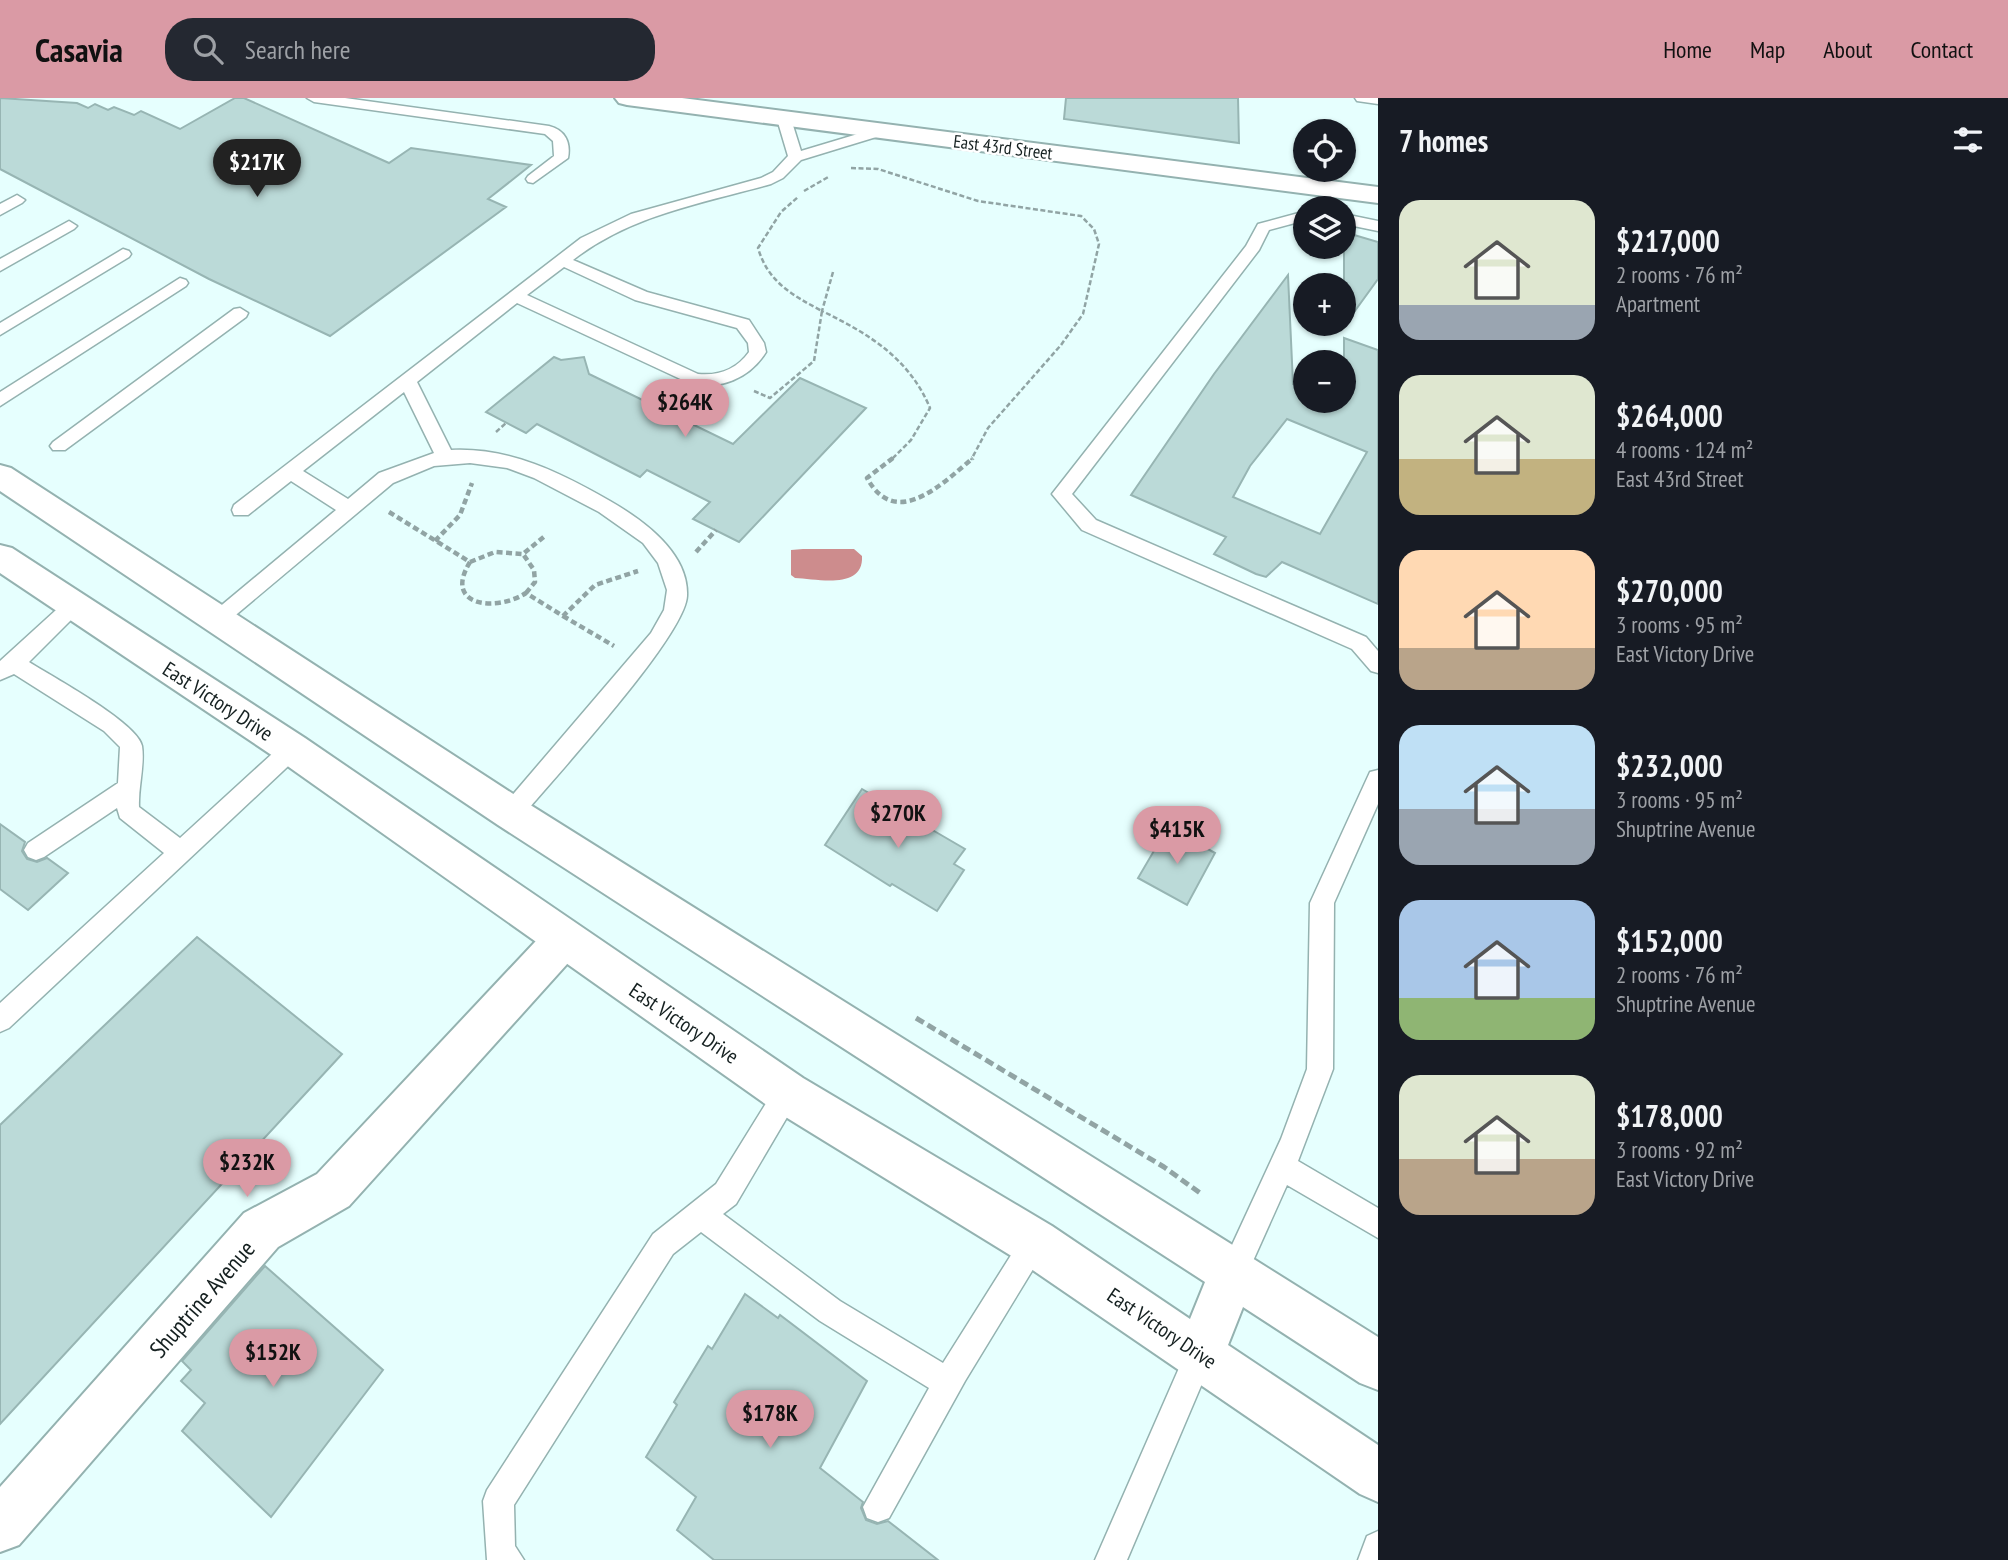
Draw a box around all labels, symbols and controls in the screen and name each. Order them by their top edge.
search box [165,18,655,81]
text: Casavia [35,28,123,71]
icon: search [189,30,227,68]
text: Search here [245,33,351,66]
text: Home [1663,34,1712,65]
text: Map [1750,34,1785,65]
text: About [1823,34,1872,65]
text: Contact [1910,34,1973,65]
map controls [1293,119,1356,413]
button: locate [1293,119,1356,182]
text: 7 homes [1399,121,1488,160]
icon: filters [1949,121,1987,159]
street label: East 43rd Street [952,130,1054,164]
pin: $217K [208,140,306,199]
text: $217K [229,147,285,176]
button: layers [1293,196,1356,259]
text: $217,000 [1616,221,1720,260]
icon: home [1455,228,1539,312]
text: 2 rooms · 76 m² [1616,260,1743,289]
button: + [1293,273,1356,336]
text: Apartment [1616,289,1700,318]
button: − [1293,350,1356,413]
pin: $264K [636,380,734,439]
text: $264K [657,387,713,416]
text: $264,000 [1616,396,1723,435]
icon: home [1455,403,1539,487]
text: 4 rooms · 124 m² [1616,435,1753,464]
text: East 43rd Street [1616,464,1744,493]
text: $270,000 [1616,571,1723,610]
icon: home [1455,578,1539,662]
text: 3 rooms · 95 m² [1616,610,1743,639]
text: East Victory Drive [1616,639,1754,668]
street label: East Victory Drive [158,655,278,747]
text: $232,000 [1616,746,1723,785]
icon: home [1455,753,1539,837]
text: 3 rooms · 95 m² [1616,785,1743,814]
pin: $270K [849,790,947,850]
text: $270K [870,798,926,827]
pin: $415K [1128,806,1226,866]
text: $415K [1149,814,1205,843]
text: Shuptrine Avenue [1616,814,1756,843]
text: $152,000 [1616,921,1723,960]
icon: home [1455,928,1539,1012]
text: 2 rooms · 76 m² [1616,960,1743,989]
street label: East Victory Drive [624,976,744,1070]
text: Shuptrine Avenue [1616,989,1756,1018]
text: $178,000 [1616,1096,1723,1135]
icon: home [1455,1103,1539,1187]
text: 3 rooms · 92 m² [1616,1135,1743,1164]
pin: $232K [198,1140,296,1199]
text: $232K [219,1147,275,1176]
text: East Victory Drive [1616,1164,1754,1193]
street label: Shuptrine Avenue [143,1234,261,1364]
street label: East Victory Drive [1102,1281,1222,1375]
pin: $152K [224,1330,322,1389]
text: $152K [245,1337,301,1366]
pin: $178K [721,1390,819,1450]
text: $178K [742,1398,798,1427]

